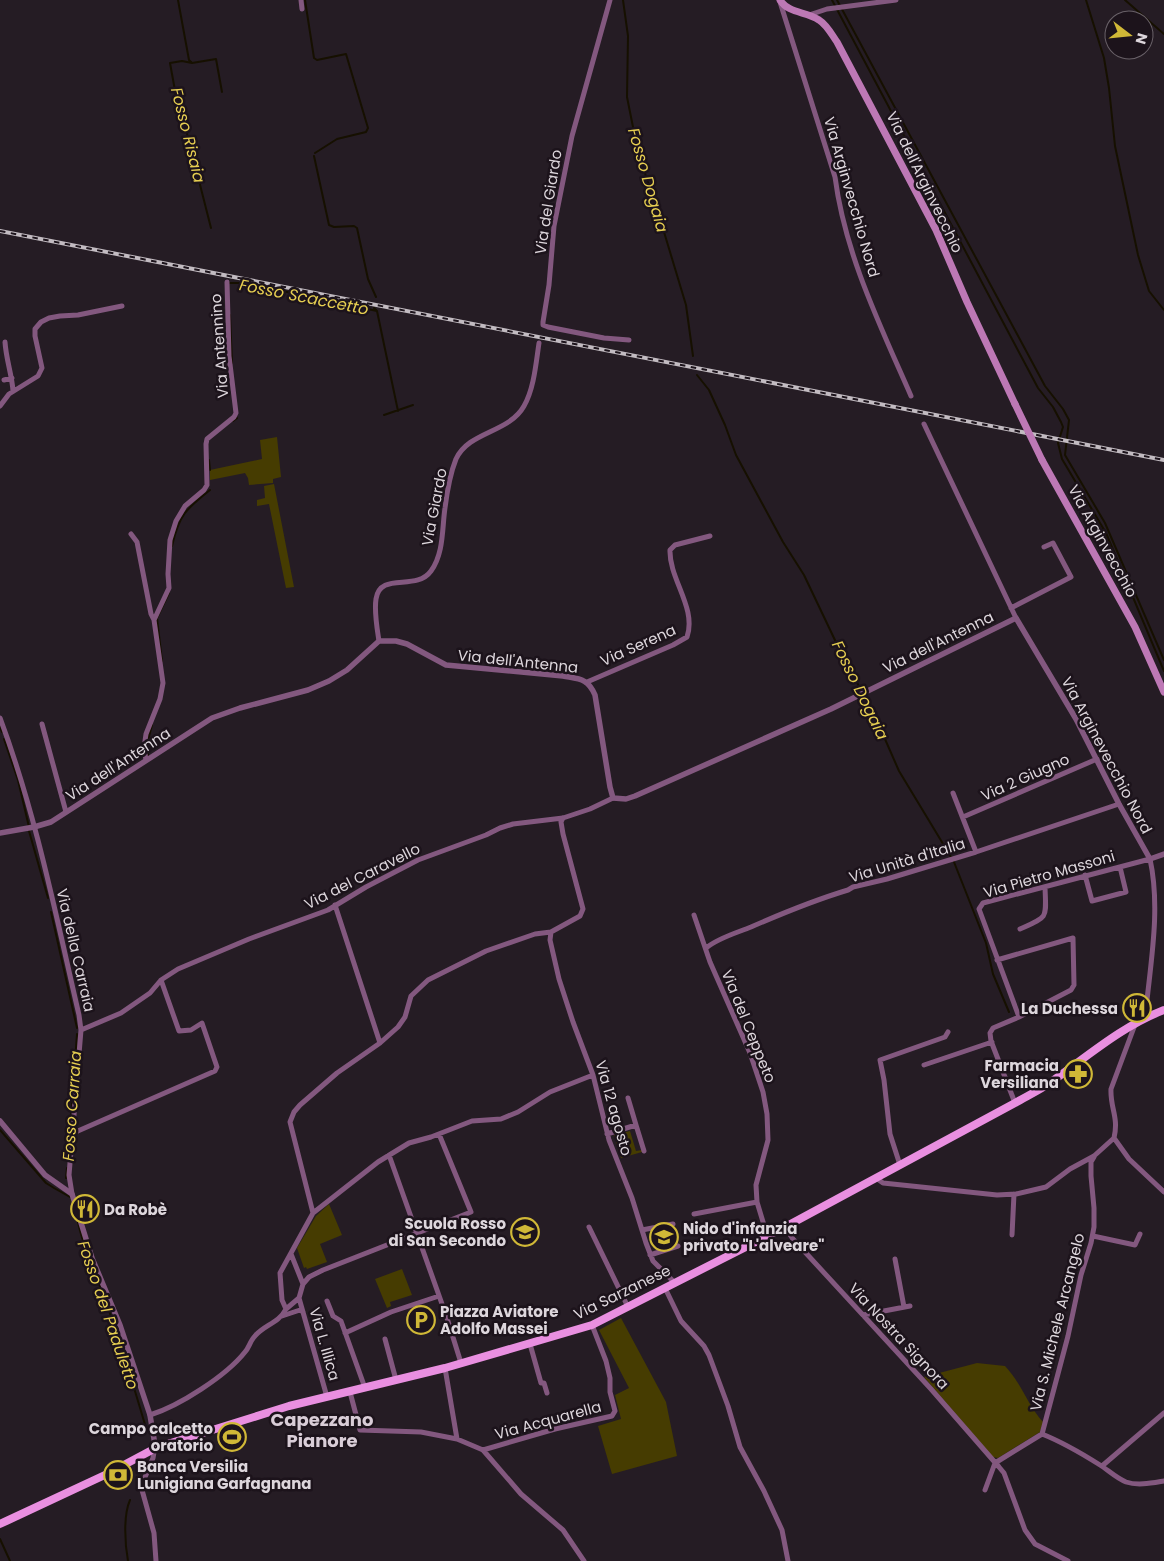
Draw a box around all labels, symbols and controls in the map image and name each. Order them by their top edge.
north arrow [1104,10,1154,60]
text: N [1130,31,1153,46]
water label: Fosso Risaia [165,85,211,185]
street label: Via dell'Arginvecchio [882,108,968,256]
street label: Via Arginvecchio Nord [819,114,885,280]
water label: Fosso Dogaia [622,125,674,235]
street label: Via del Giardo [529,148,567,256]
water label: Fosso Scaccetto [237,273,371,321]
street label: Via Antennino [205,293,233,399]
street label: Via Giardo [416,466,452,548]
street label: Via Arginvecchio [1063,481,1143,601]
street label: Via dell'Antenna [879,606,997,678]
street label: Via Serena [597,619,679,671]
water label: Fosso Dogaia [826,636,894,744]
street label: Via dell'Antenna [457,644,579,678]
street label: Via Arginevecchio Nord [1057,673,1157,837]
street label: Via dell'Antenna [62,722,174,806]
street label: Via 2 Giugno [977,748,1073,806]
street label: Via Unità d'Italia [846,832,968,888]
street label: Via del Caravello [301,838,423,914]
street label: Via Pietro Massoni [981,845,1117,903]
street label: Via della Carraia [52,886,100,1014]
street label: Via del Ceppeto [717,966,781,1086]
restaurant icon: La Duchessa [1122,993,1152,1023]
place label: La Duchessa [1021,998,1118,1019]
water label: Fosso Carraia [57,1050,87,1162]
place label: Farmacia Versiliana [980,1055,1059,1093]
street label: Via 12 agosto [590,1058,638,1158]
pharmacy icon: Farmacia Versiliana [1063,1059,1093,1089]
restaurant icon: Da Robè [70,1194,100,1224]
place label: Da Robè [104,1199,167,1220]
place label: Scuola Rosso di San Secondo [389,1213,506,1251]
school or university icon: Scuola Rosso di San Secondo [510,1217,540,1247]
place label: Nido d'infanzia privato "L'alveare" [683,1218,824,1256]
school or university icon: Nido d'infanzia privato "L'alveare" [649,1222,679,1252]
street label: Via S. Michele Arcangelo [1025,1231,1089,1413]
water label: Fosso del Paduletto [72,1237,144,1393]
street label: Via Sarzanese [570,1259,674,1325]
street label: Via Nostra Signora [844,1278,954,1394]
place label: Piazza Aviatore Adolfo Massei [440,1301,559,1339]
street label: Via L. Illica [304,1305,346,1383]
parking icon: Piazza Aviatore Adolfo Massei [406,1305,436,1335]
street label: Via Acquarella [492,1396,604,1444]
district label: Capezzano Pianore [271,1407,373,1453]
place label: Campo calcetto oratorio [89,1418,213,1456]
sports icon: Campo calcetto oratorio [217,1422,247,1452]
place label: Banca Versilia Lunigiana Garfagnana [137,1456,311,1494]
bank icon: Banca Versilia Lunigiana Garfagnana [103,1460,133,1490]

